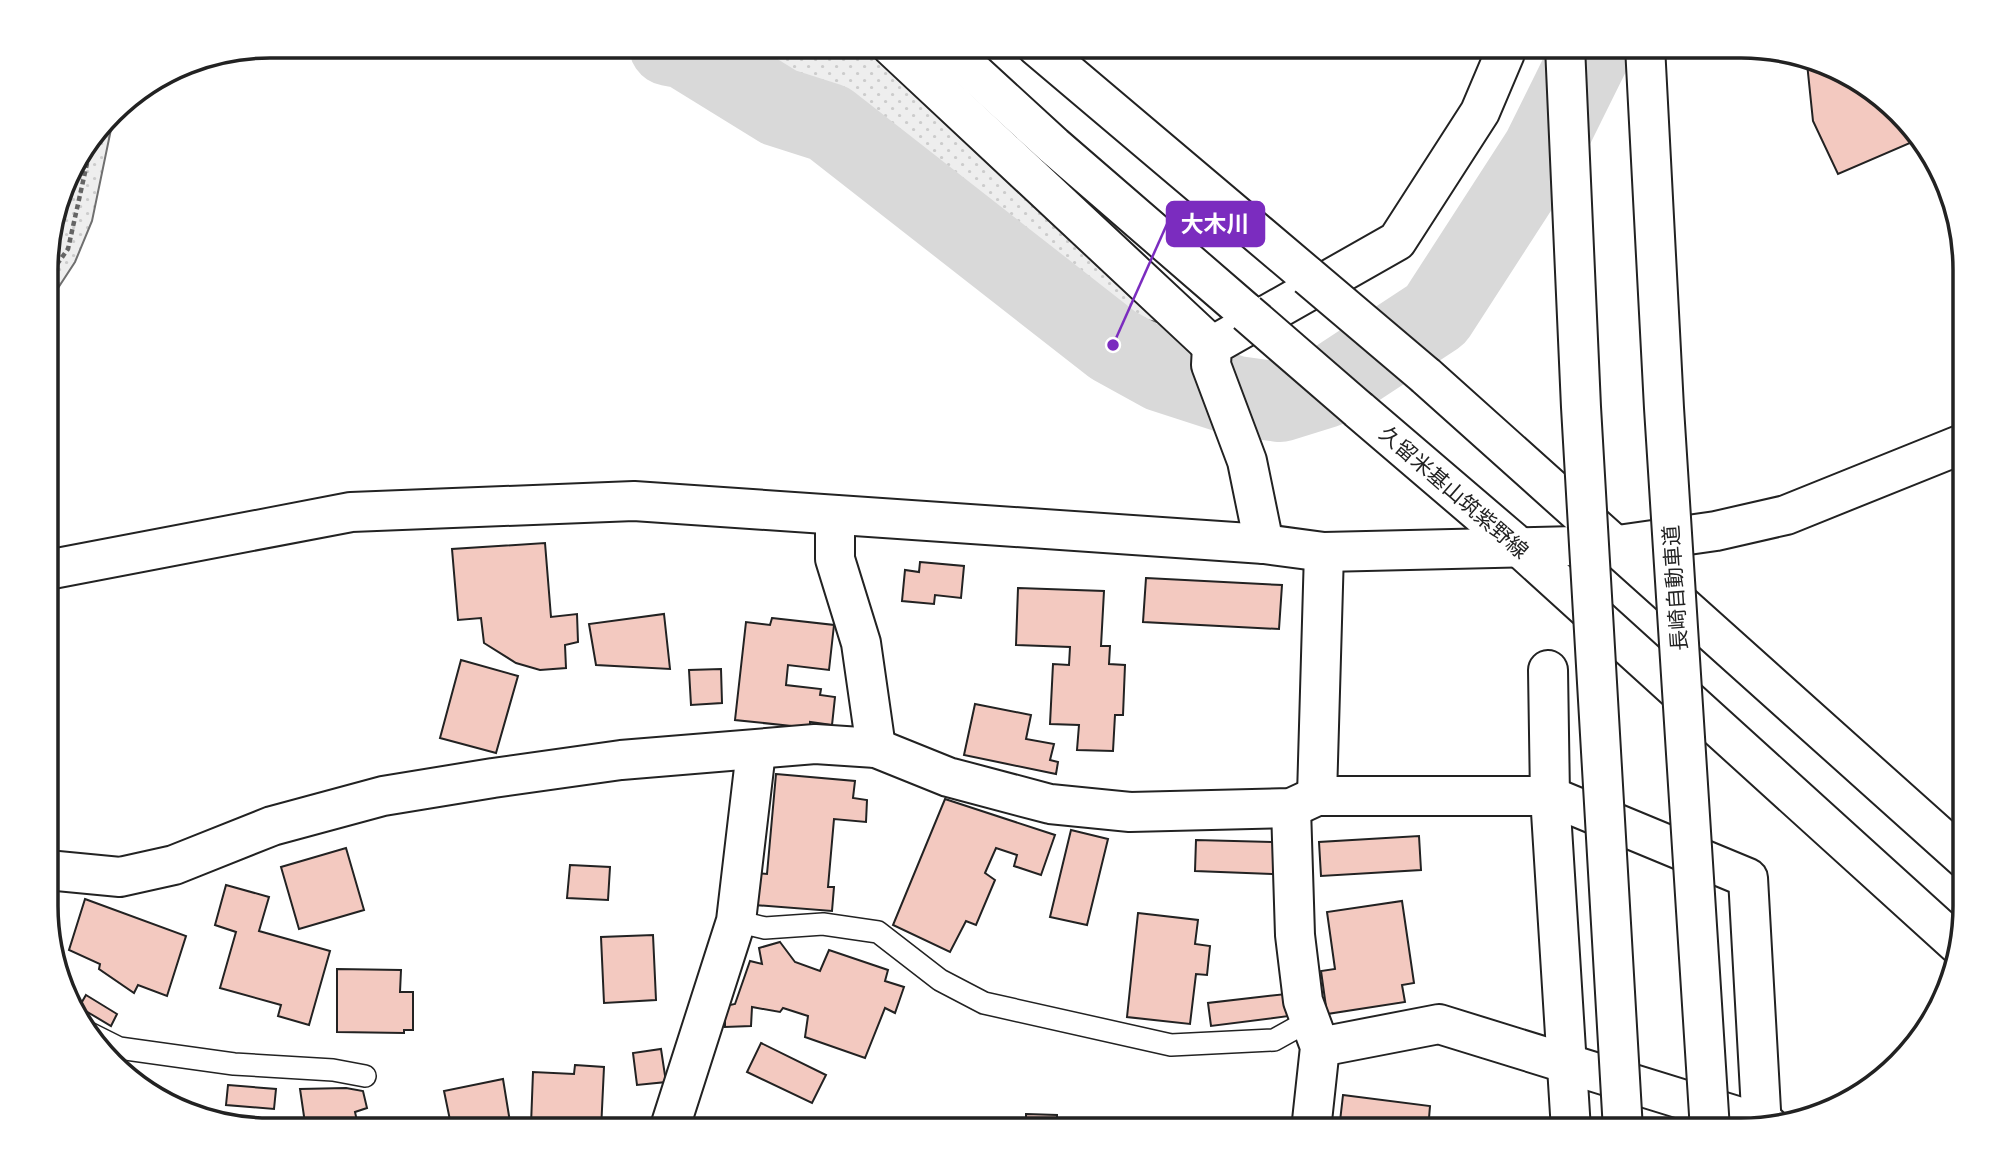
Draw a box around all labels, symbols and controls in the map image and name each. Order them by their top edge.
callout: 大木川 [1167,202,1264,246]
text: 大木川 [1181,210,1250,238]
street label: 久留米基山筑紫野線 [1374,421,1534,563]
street label: 長崎自動車道 [1658,524,1692,652]

